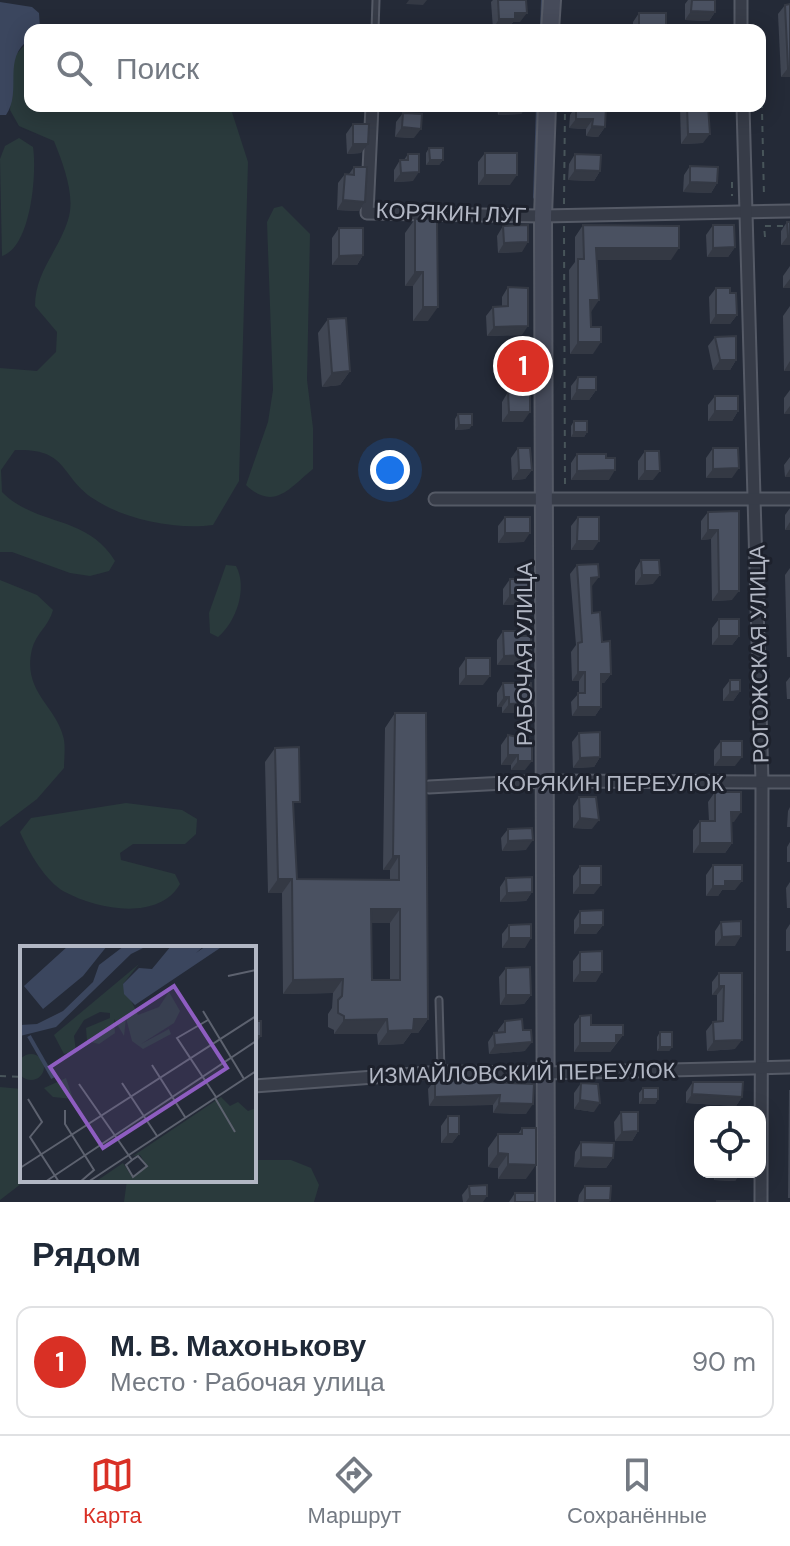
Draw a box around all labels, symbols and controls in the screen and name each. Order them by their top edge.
search box [24,24,766,112]
icon: search [52,46,96,90]
text: Поиск [116,49,199,88]
street label: КОРЯКИН ЛУГ [375,196,527,230]
pin: 1 [497,336,549,396]
your location [370,450,410,490]
street label: РОГОЖСКАЯ УЛИЦА [743,544,775,763]
street label: РАБОЧАЯ УЛИЦА [510,562,539,746]
street label: КОРЯКИН ПЕРЕУЛОК [496,769,724,798]
inset map [20,946,256,1182]
street label: ИЗМАЙЛОВСКИЙ ПЕРЕУЛОК [368,1056,676,1090]
map controls [694,1106,766,1178]
button: locate [694,1106,766,1178]
text: Рядом [32,1232,141,1277]
text: М. В. Махонькову [110,1326,366,1365]
text: 1 [55,1345,65,1379]
text: 90 m [692,1345,756,1379]
text: Место · Рабочая улица [110,1365,385,1399]
tab: Карта [83,1453,142,1530]
tab: Маршрут [308,1453,401,1530]
tab: Сохранённые [567,1453,707,1530]

